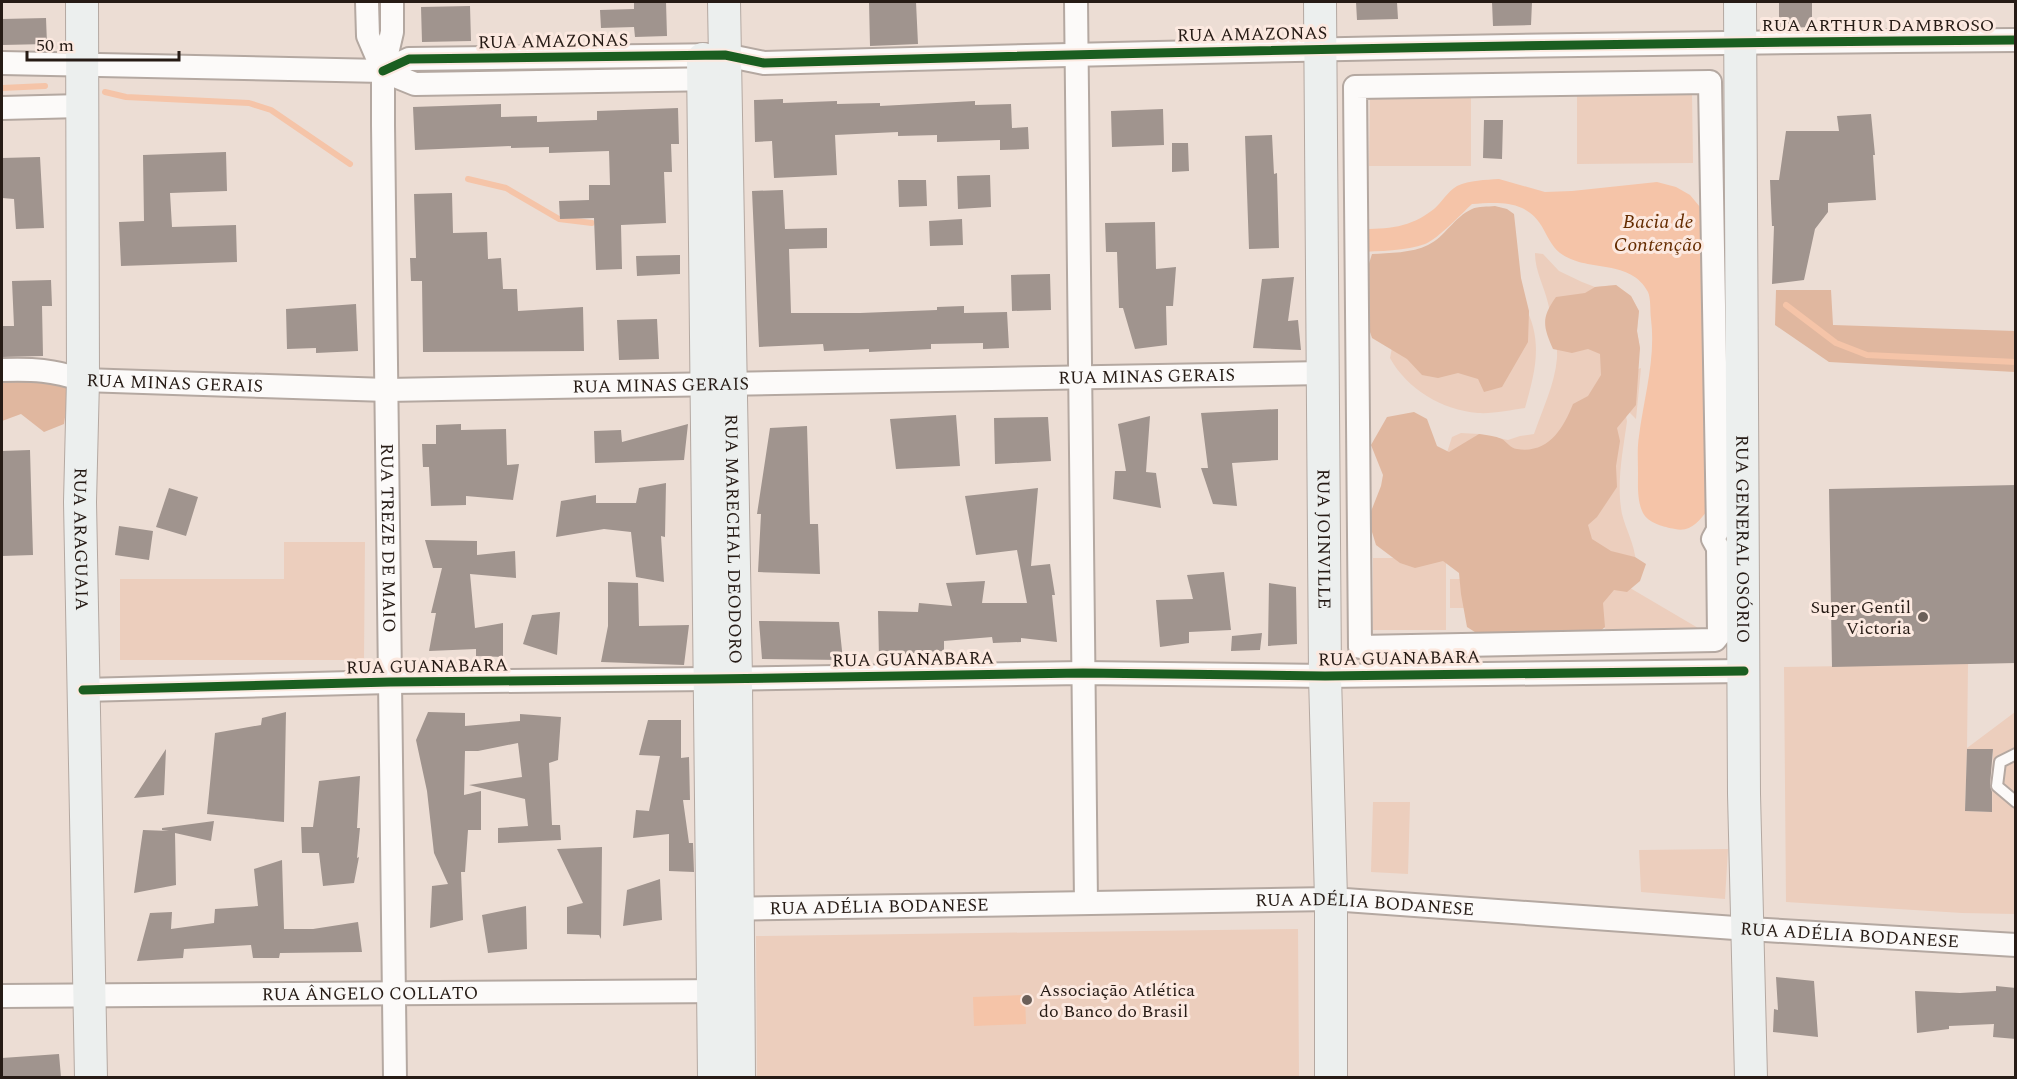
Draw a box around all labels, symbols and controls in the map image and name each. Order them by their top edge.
street label: RUA ARTHUR DAMBROSO [1762,12,1994,39]
street label: RUA AMAZONAS [1177,20,1327,49]
scale bar [27,24,178,62]
street label: RUA AMAZONAS [478,27,628,56]
text: 50 m [36,32,74,59]
water label: Bacia de Contenção [1614,207,1702,260]
street label: RUA MINAS GERAIS [1058,362,1235,392]
street label: RUA MINAS GERAIS [86,367,264,400]
street label: RUA MINAS GERAIS [572,370,749,401]
street label: RUA MARECHAL DEODORO [717,414,749,664]
street label: RUA GENERAL OSÓRIO [1728,435,1756,643]
street label: RUA TREZE DE MAIO [373,443,402,633]
street label: RUA ARAGUAIA [66,467,95,611]
street label: RUA JOINVILLE [1309,469,1338,609]
place label: Super Gentil Victoria [1810,594,1911,642]
marker: Super Gentil Victoria [1916,610,1930,624]
street label: RUA GUANABARA [1318,644,1480,673]
street label: RUA GUANABARA [832,645,994,674]
street label: RUA GUANABARA [346,652,508,681]
street label: RUA ADÉLIA BODANESE [1255,886,1475,923]
street label: RUA ADÉLIA BODANESE [769,892,989,922]
street label: RUA ADÉLIA BODANESE [1739,915,1960,956]
place label: Associação Atlética do Banco do Brasil [1039,977,1195,1025]
street label: RUA ÂNGELO COLLATO [262,980,478,1008]
marker: Associação Atlética do Banco do Brasil [1020,993,1034,1007]

